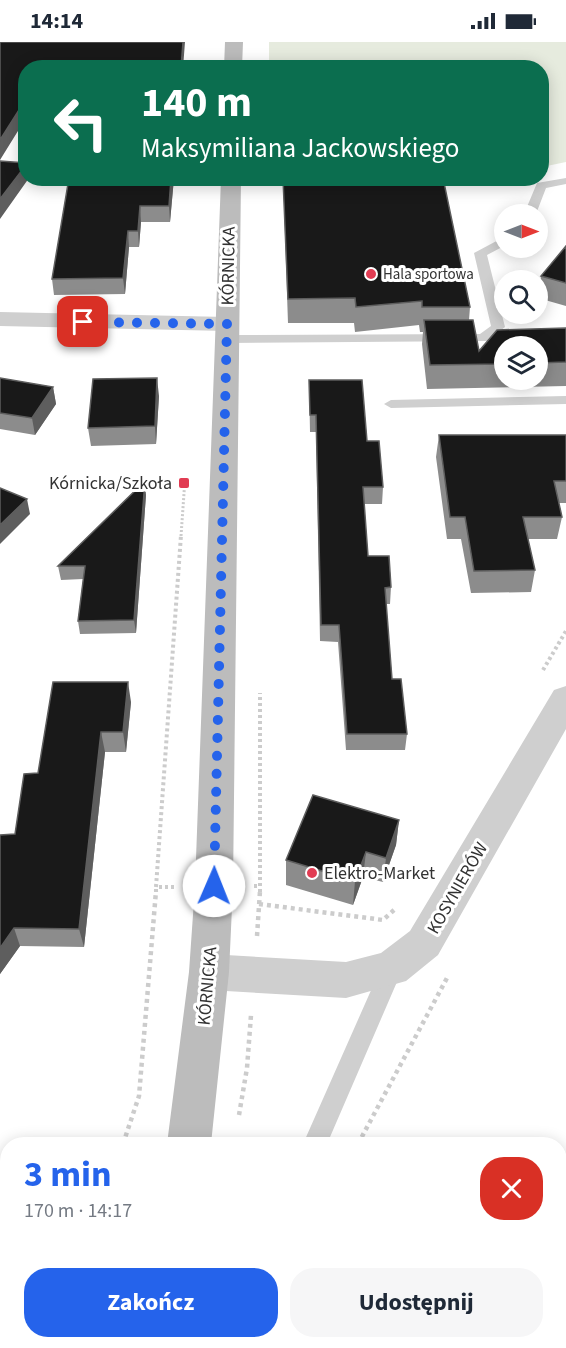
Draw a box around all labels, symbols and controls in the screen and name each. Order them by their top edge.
text: 14:14 [30,5,83,37]
text: 140 m [141,73,252,133]
icon: left [42,84,120,162]
text: Maksymiliana Jackowskiego [141,129,459,168]
north arrow [494,204,548,258]
map controls [494,204,548,390]
street label: KÓRNICKA [215,226,242,306]
place label: Hala sportowa [383,264,474,285]
marker: Hala sportowa [364,267,378,281]
button: search [494,270,548,324]
pin [57,296,108,347]
icon: arrive [66,305,99,338]
button: layers [494,336,548,390]
place label: Kórnicka/Szkoła [49,471,172,496]
marker: Kórnicka/Szkoła [177,476,191,490]
street label: KOSYNIERÓW [421,838,494,939]
position arrow [182,854,246,918]
place label: Elektro-Market [324,861,435,886]
marker: Elektro-Market [305,866,319,880]
street label: KÓRNICKA [192,945,223,1026]
text: 3 min [24,1149,112,1200]
button: close [480,1157,543,1220]
text: 170 m · 14:17 [24,1197,132,1225]
button: Zakończ [24,1268,278,1337]
button: Udostępnij [290,1268,543,1337]

